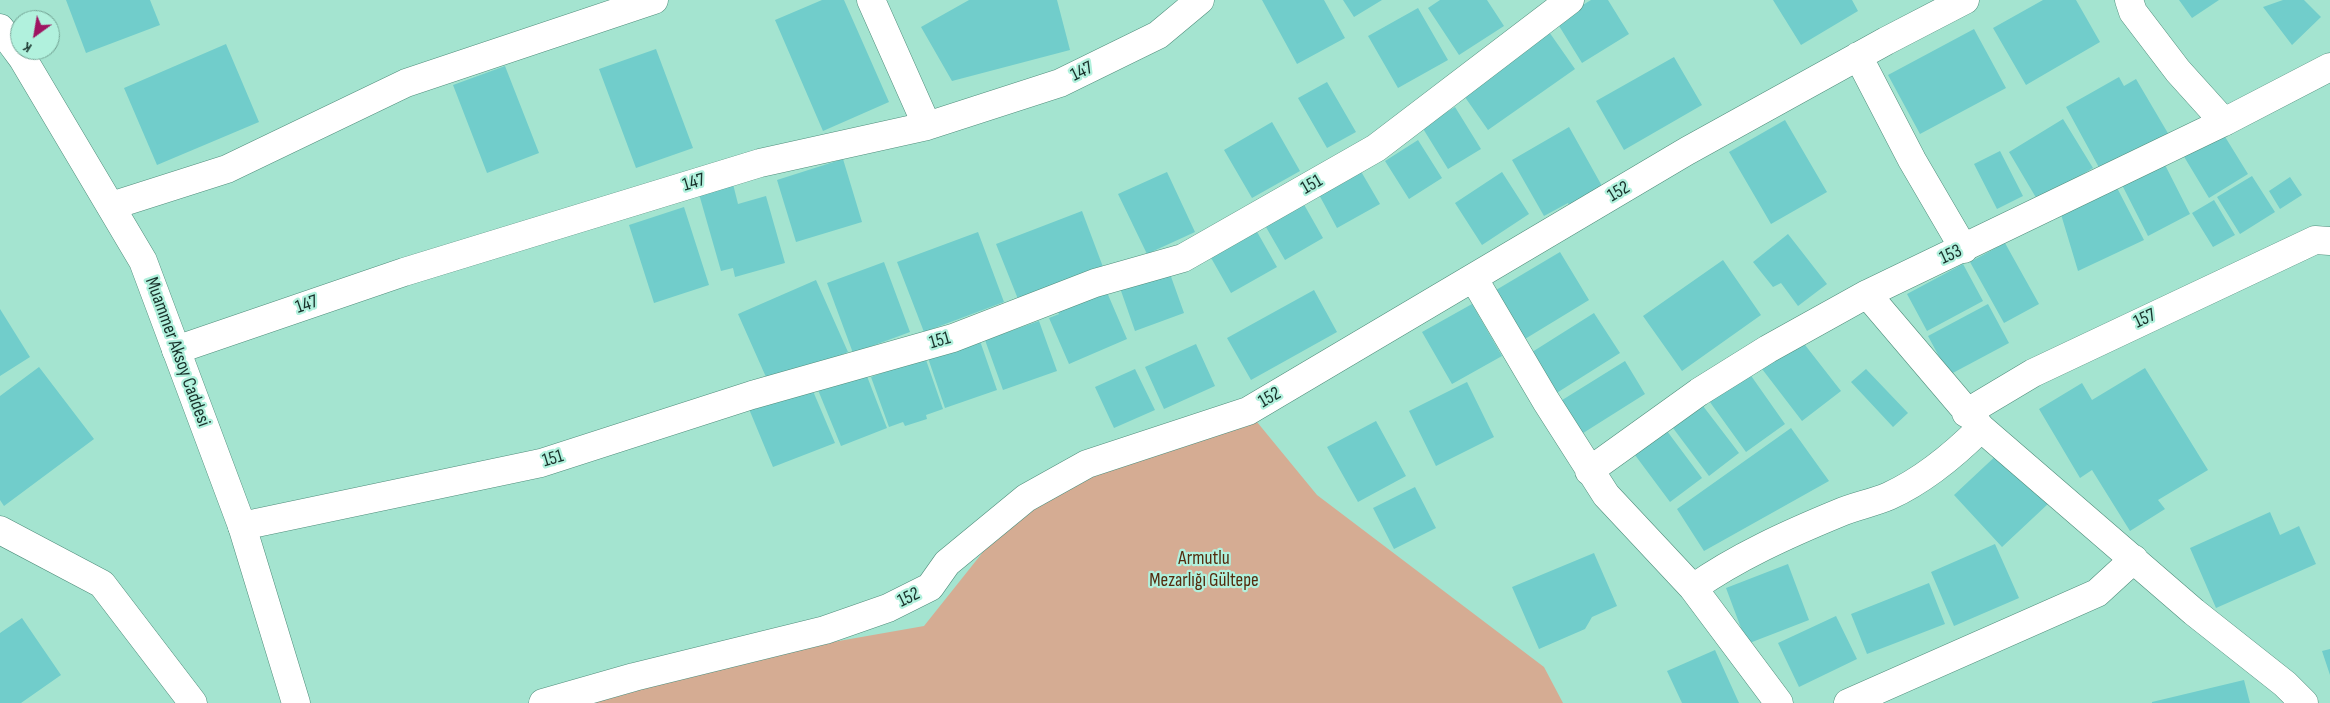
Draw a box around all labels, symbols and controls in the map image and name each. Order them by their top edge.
north arrow [10,10,60,60]
text: K [20,38,35,56]
street label: 147 [1067,57,1097,87]
street label: 147 [680,169,708,197]
street label: 151 [1297,170,1327,200]
street label: 152 [1604,177,1634,207]
street label: 153 [1936,240,1966,270]
street label: Muammer Aksoy Caddesi [139,274,215,430]
street label: 147 [293,291,321,319]
street label: 157 [2130,304,2160,334]
street label: 151 [927,327,953,355]
street label: 152 [1255,383,1285,413]
street label: 151 [540,445,566,473]
park label: Armutlu Mezarlığı Gültepe [1149,548,1259,592]
street label: 152 [894,583,924,613]

